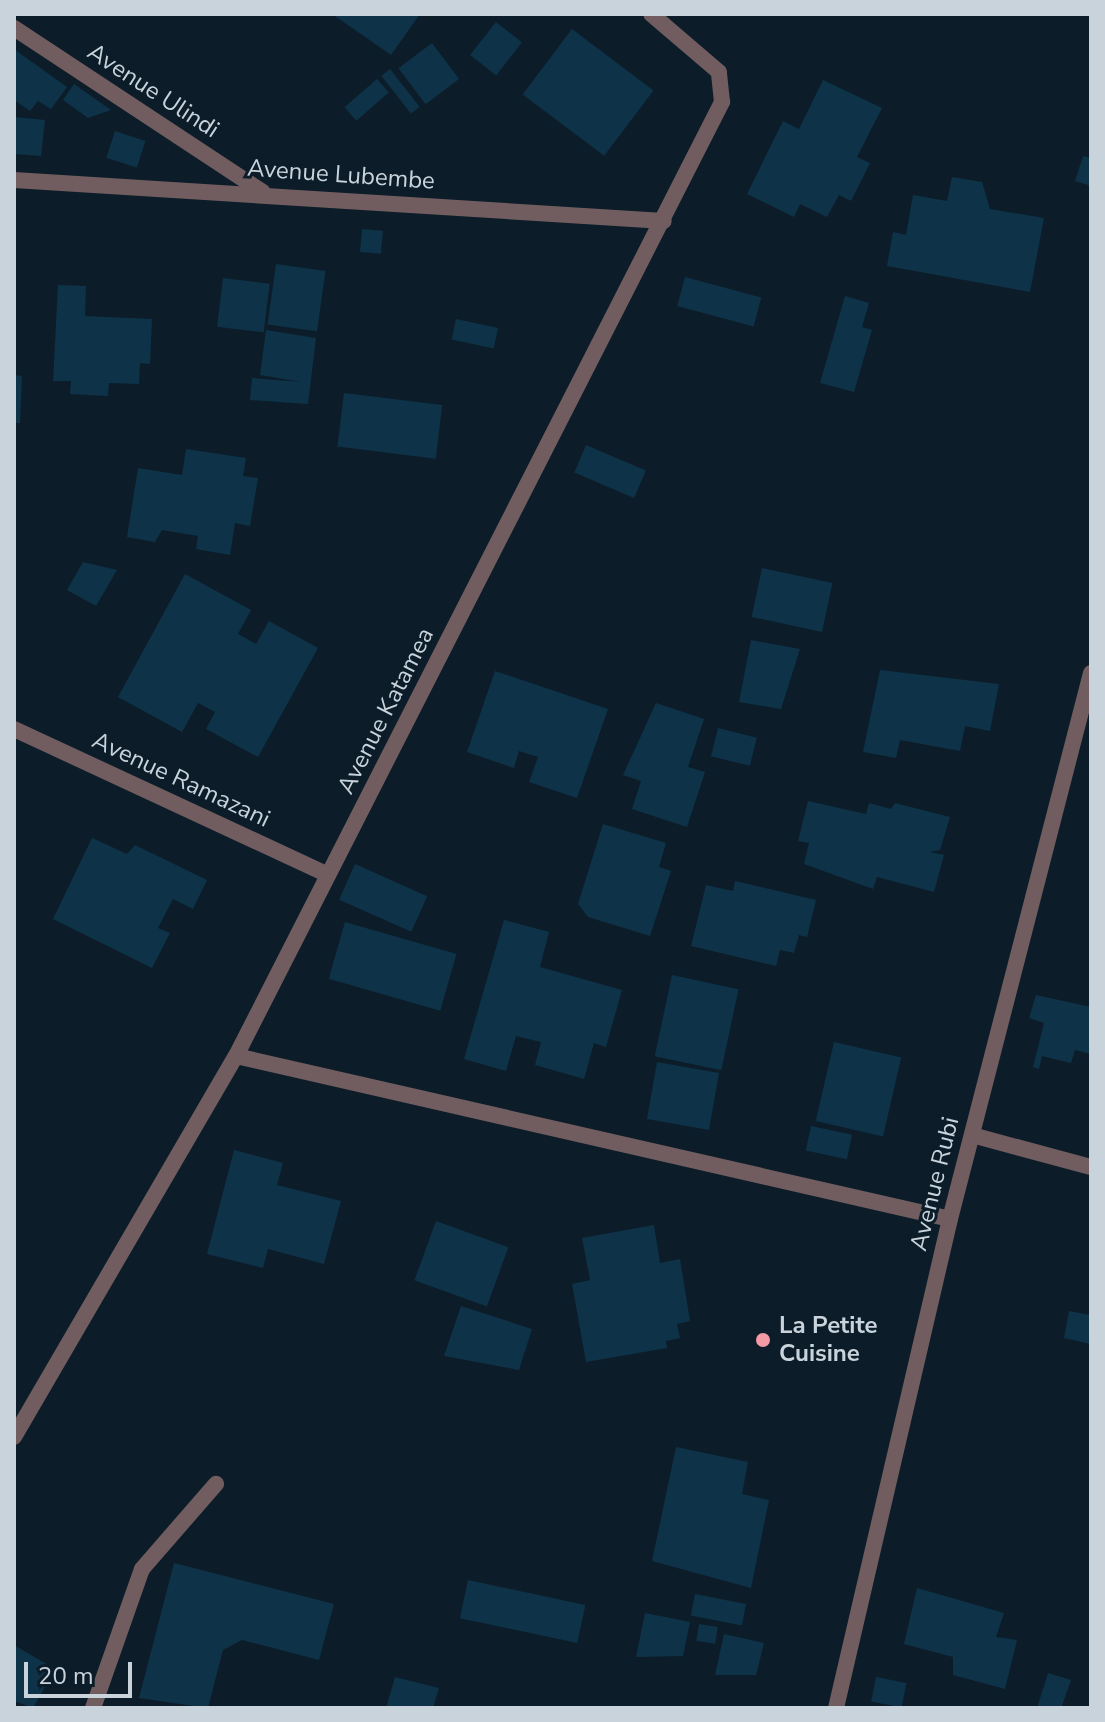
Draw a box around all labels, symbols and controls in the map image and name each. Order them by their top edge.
street label: Avenue Ulindi [82,38,224,144]
street label: Avenue Lubembe [246,154,436,196]
street label: Avenue Katamea [332,623,440,799]
street label: Avenue Ramazani [88,726,274,834]
street label: Avenue Rubi [904,1114,966,1254]
place label: La Petite Cuisine [779,1312,878,1368]
marker: La Petite Cuisine [754,1331,772,1349]
scale bar [28,1646,136,1696]
text: 20 m [38,1660,94,1692]

